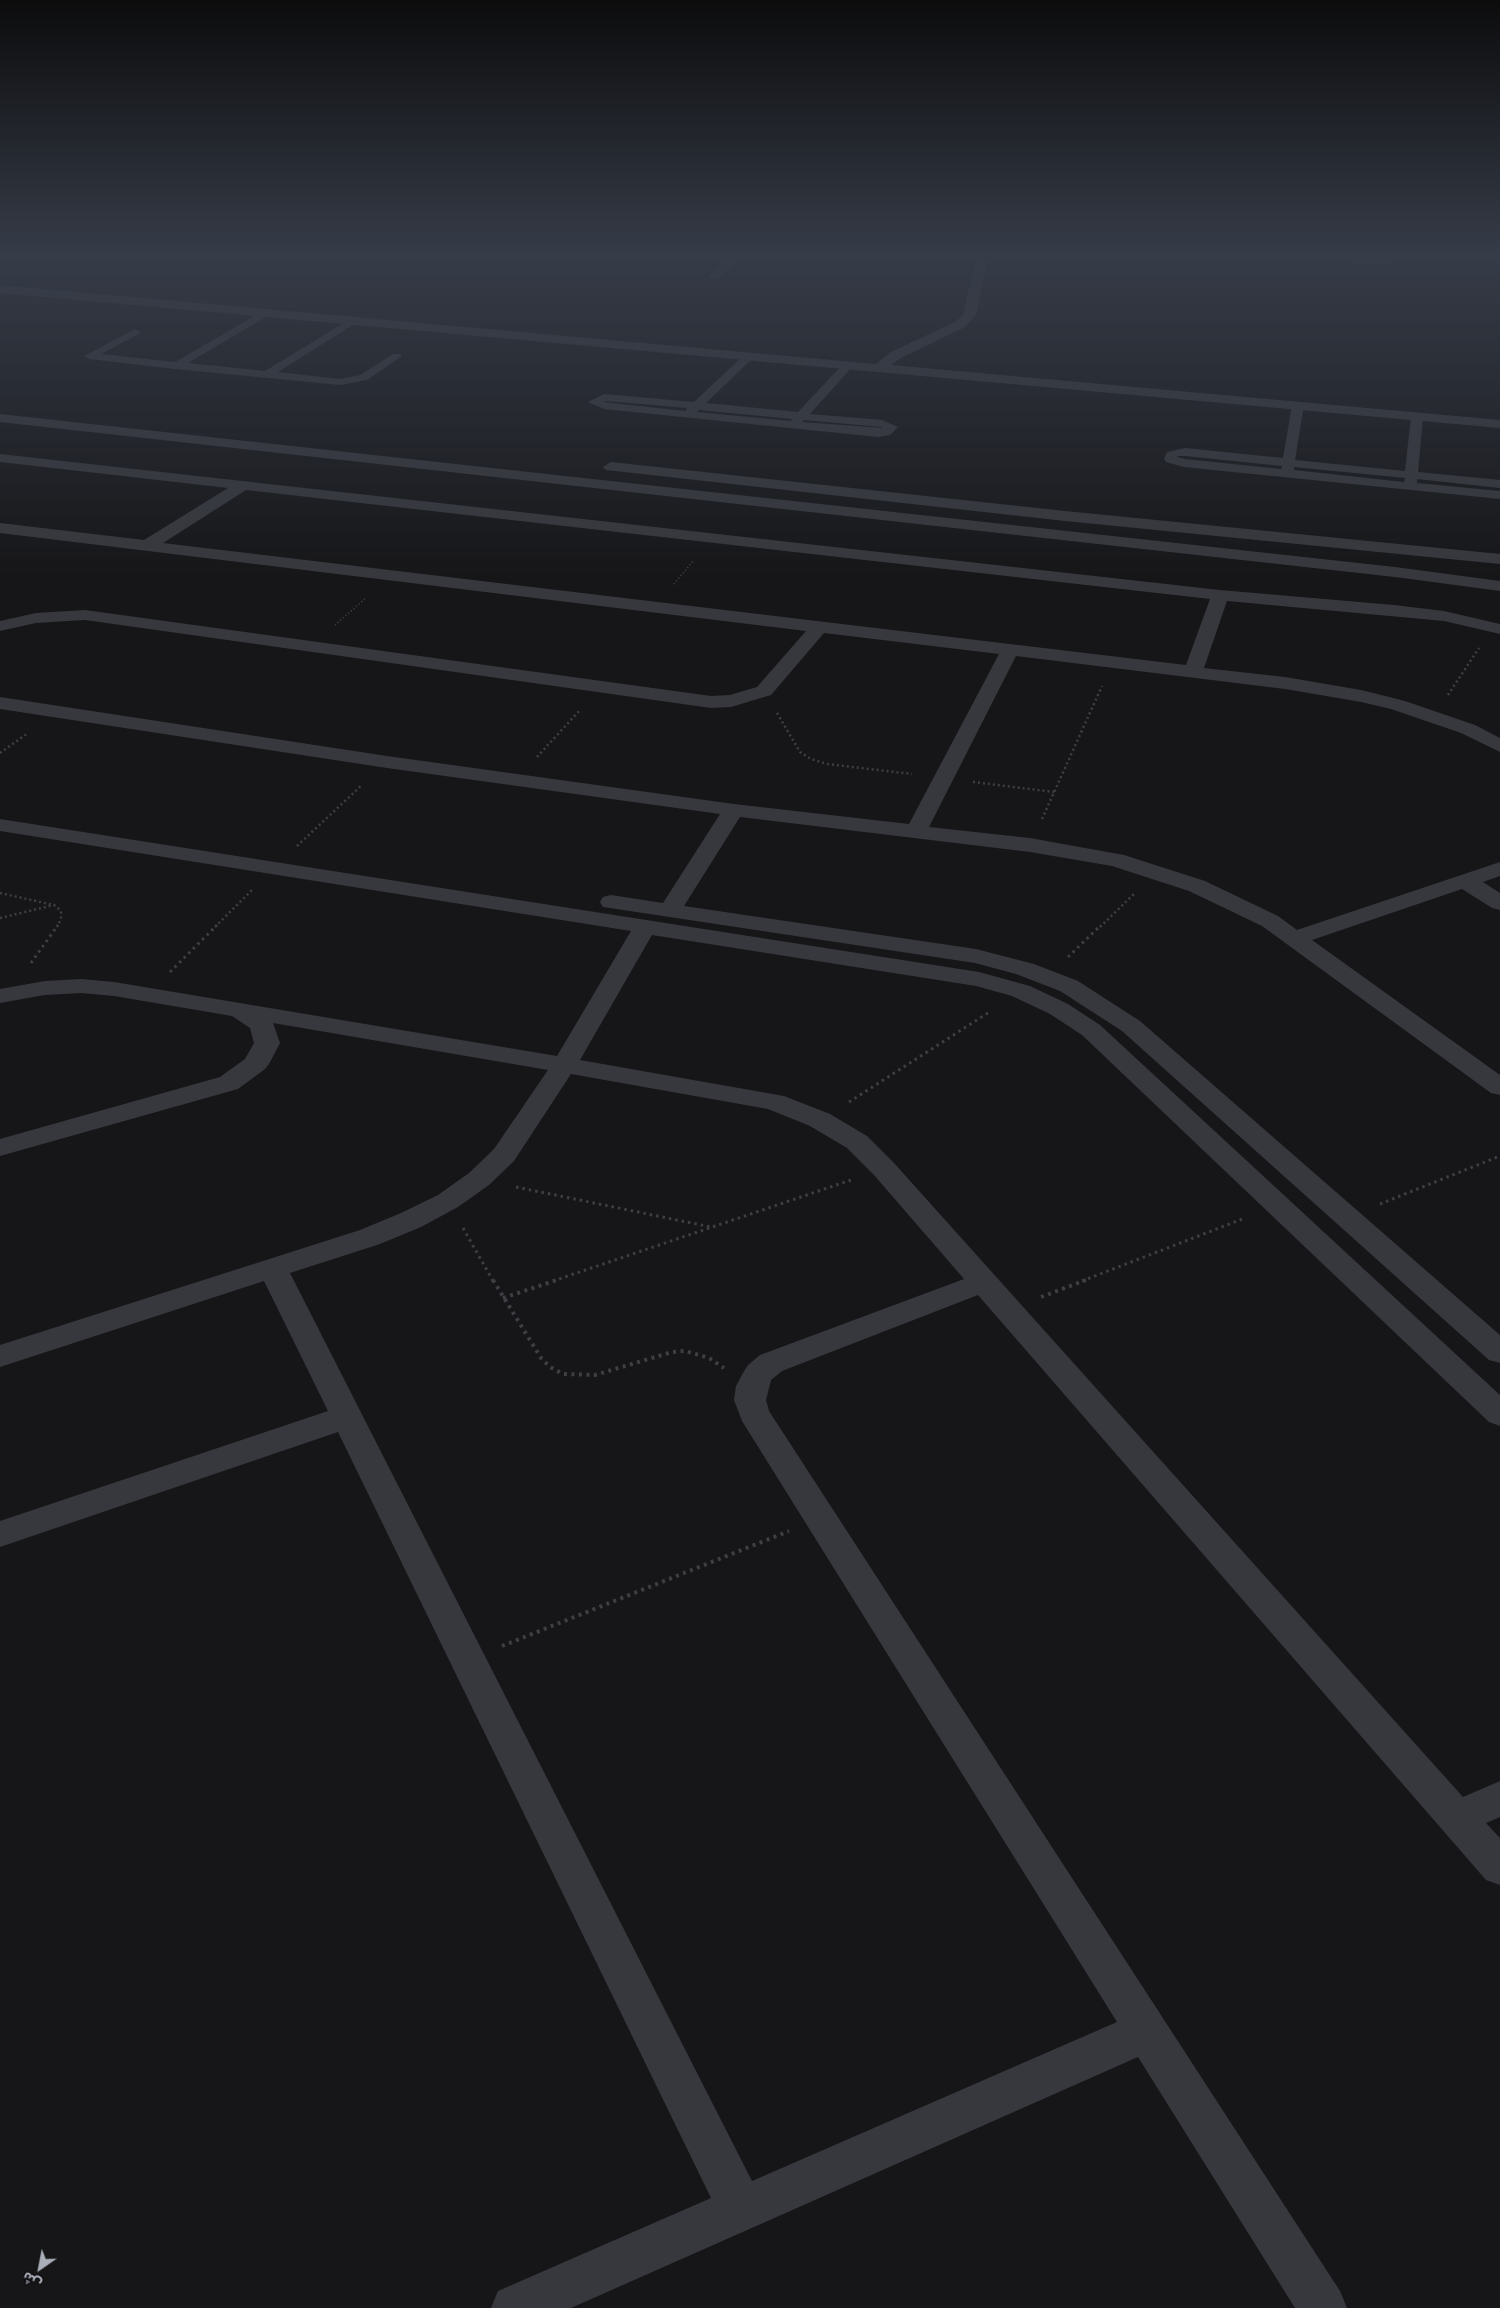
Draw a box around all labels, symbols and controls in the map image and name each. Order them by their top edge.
north arrow [15,2243,65,2293]
text: ش [19,2268,45,2293]

